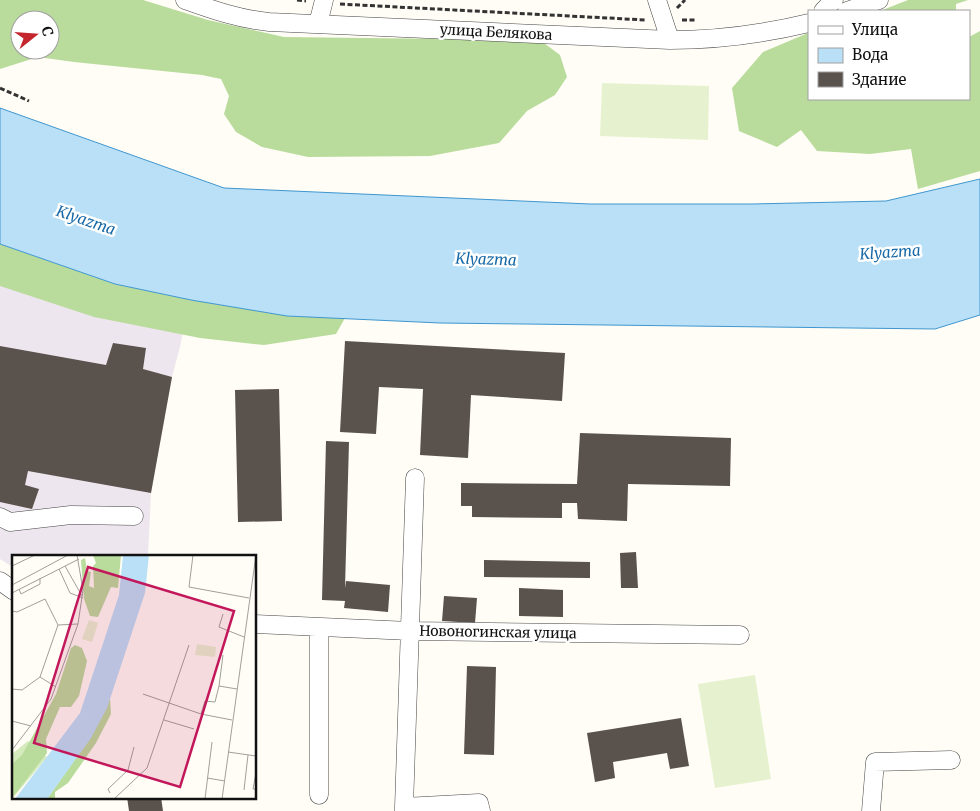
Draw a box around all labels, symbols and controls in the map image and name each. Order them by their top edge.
north arrow [10,10,60,60]
legend [808,10,970,100]
street label: улица Белякова [439,20,553,44]
text: Улица [851,20,898,39]
text: С [37,24,57,38]
text: Вода [852,45,888,64]
text: Здание [852,70,906,89]
water label: Klyazma [53,201,118,239]
water label: Klyazma [858,240,921,264]
water label: Klyazma [454,248,517,270]
inset map [12,555,256,798]
street label: Новоногинская улица [419,622,577,642]

